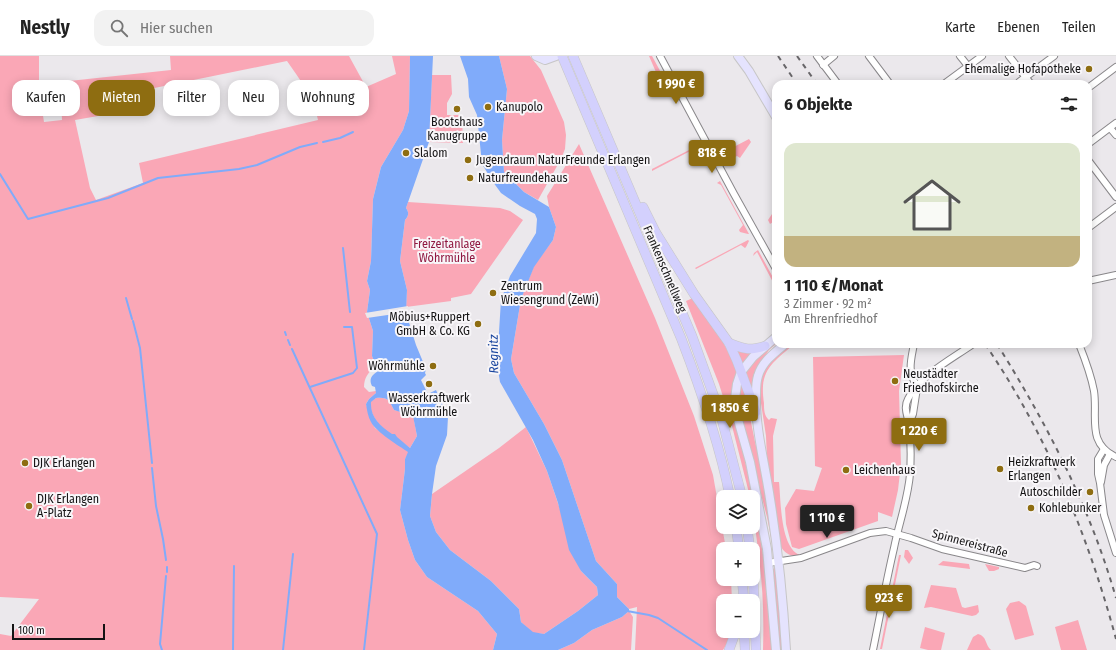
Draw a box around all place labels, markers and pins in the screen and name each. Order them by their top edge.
place label: Ehemalige Hofapotheke [965,62,1081,76]
marker: Ehemalige Hofapotheke [1084,64,1094,74]
pin: 1 990 € [639,71,713,105]
place label: Kanupolo [496,100,543,114]
marker: Kanupolo [483,102,493,112]
marker: Bootshaus Kanugruppe [452,104,462,114]
place label: Bootshaus Kanugruppe [427,115,487,143]
pin: 818 € [684,140,740,174]
place label: Slalom [414,146,447,160]
marker: Slalom [401,148,411,158]
place label: Jugendraum NaturFreunde Erlangen [476,153,650,167]
marker: Jugendraum NaturFreunde Erlangen [463,155,473,165]
place label: Naturfreundehaus [478,171,568,185]
marker: Naturfreundehaus [465,173,475,183]
place label: Zentrum Wiesengrund (ZeWi) [501,279,599,307]
marker: Zentrum Wiesengrund (ZeWi) [488,288,498,298]
place label: Möbius+Ruppert GmbH & Co. KG [389,310,470,338]
marker: Möbius+Ruppert GmbH & Co. KG [473,319,483,329]
place label: Wöhrmühle [368,359,425,373]
marker: Wöhrmühle [428,361,438,371]
place label: Neustädter Friedhofskirche [903,367,979,395]
marker: Neustädter Friedhofskirche [890,376,900,386]
marker: Wasserkraftwerk Wöhrmühle [424,379,434,389]
place label: Wasserkraftwerk Wöhrmühle [388,391,470,419]
pin: 1 850 € [693,395,767,429]
pin: 1 220 € [882,418,956,452]
place label: Heizkraftwerk Erlangen [1008,455,1076,483]
place label: DJK Erlangen [33,456,95,470]
marker: DJK Erlangen [20,458,30,468]
place label: Leichenhaus [854,463,915,477]
marker: Heizkraftwerk Erlangen [995,464,1005,474]
marker: Leichenhaus [841,465,851,475]
place label: Autoschilder [1020,485,1083,499]
marker: Autoschilder [1085,487,1095,497]
place label: DJK Erlangen A-Platz [37,492,99,520]
marker: DJK Erlangen A-Platz [24,501,34,511]
place label: Kohlebunker [1039,501,1102,515]
marker: Kohlebunker [1026,503,1036,513]
pin: 1 110 € [790,505,864,539]
pin: 923 € [861,585,917,619]

